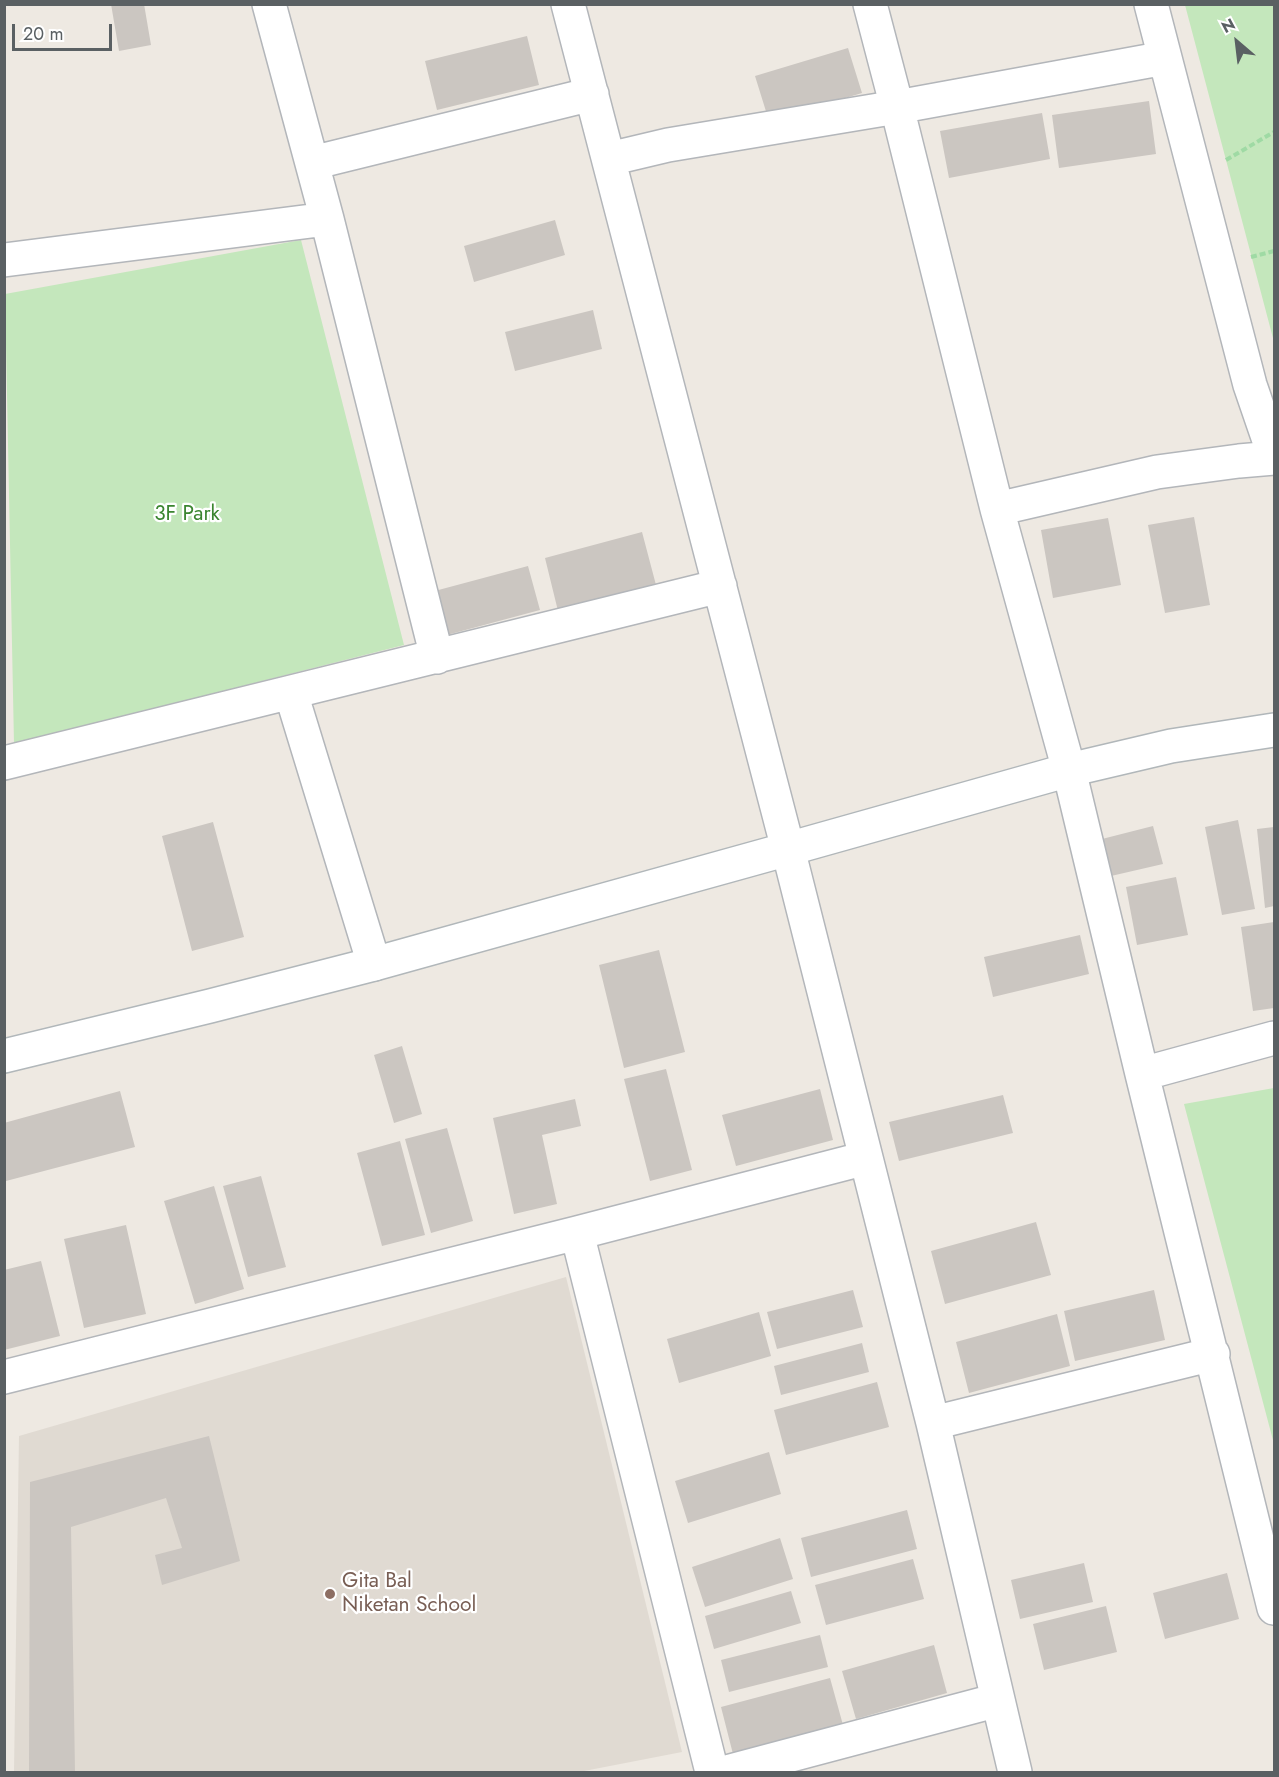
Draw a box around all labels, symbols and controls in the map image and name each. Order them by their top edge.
scale bar [15,12,116,50]
north arrow [1207,12,1267,72]
text: N [1217,13,1239,39]
text: 20 m [23,21,63,47]
park label: 3F Park [154,502,220,528]
place label: Gita Bal Niketan School [342,1569,476,1619]
marker: Gita Bal Niketan School [323,1587,337,1601]

